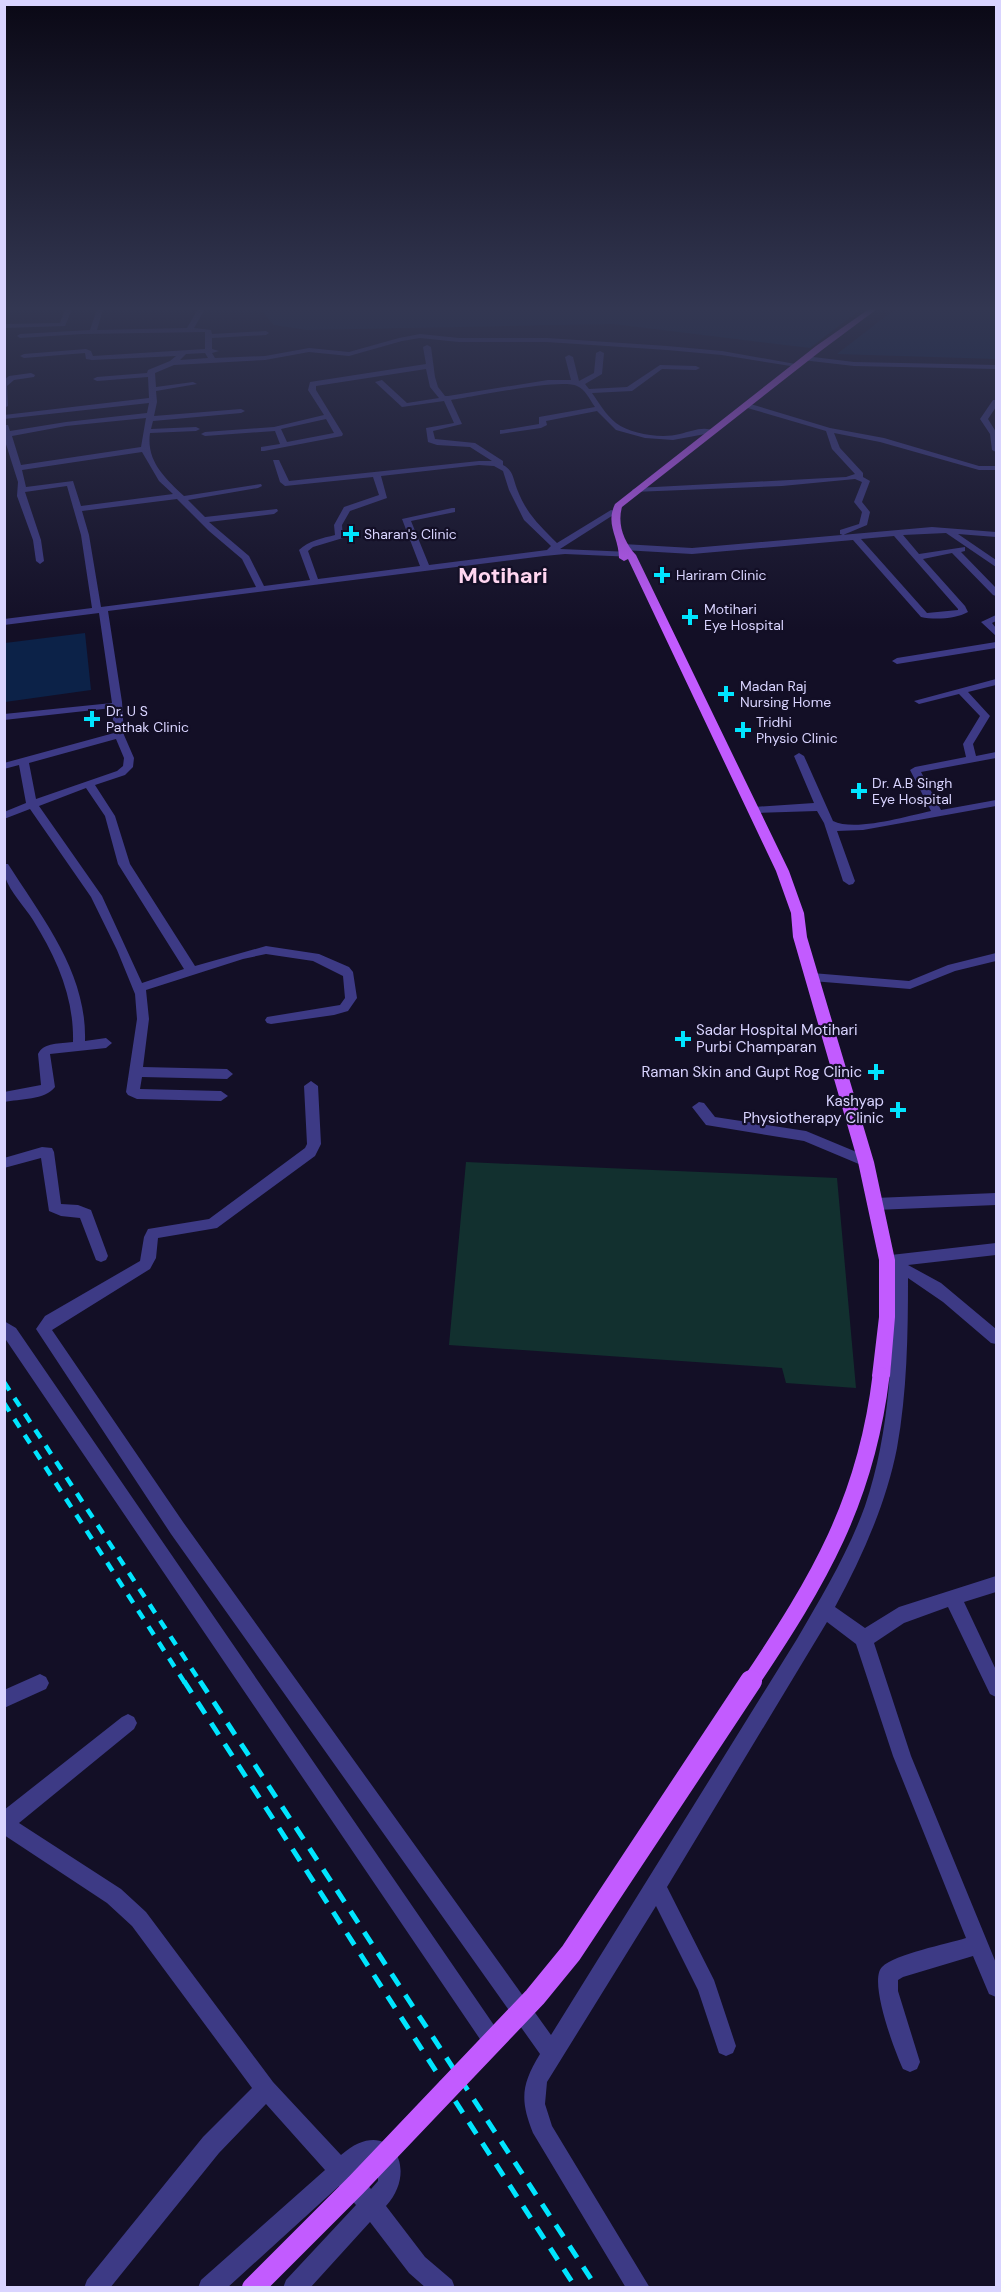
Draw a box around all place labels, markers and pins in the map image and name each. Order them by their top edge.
marker: Sharan's Clinic [342,525,360,543]
place label: Sharan's Clinic [364,525,457,543]
marker: Hariram Clinic [653,566,671,584]
place label: Hariram Clinic [676,566,767,584]
place label: Motihari Eye Hospital [704,600,784,634]
marker: Motihari Eye Hospital [681,608,699,626]
place label: Madan Raj Nursing Home [740,677,831,711]
marker: Madan Raj Nursing Home [717,685,735,703]
place label: Dr. U S Pathak Clinic [106,702,189,736]
marker: Dr. U S Pathak Clinic [83,710,101,728]
place label: Tridhi Physio Clinic [756,713,838,747]
marker: Tridhi Physio Clinic [734,721,752,739]
place label: Dr. A.B Singh Eye Hospital [872,774,952,808]
marker: Dr. A.B Singh Eye Hospital [850,782,868,800]
place label: Sadar Hospital Motihari Purbi Champaran [696,1020,858,1057]
marker: Sadar Hospital Motihari Purbi Champaran [674,1030,692,1048]
place label: Raman Skin and Gupt Rog Clinic [642,1062,862,1082]
marker: Raman Skin and Gupt Rog Clinic [867,1063,885,1081]
place label: Kashyap Physiotherapy Clinic [743,1091,884,1128]
marker: Kashyap Physiotherapy Clinic [889,1101,907,1119]

